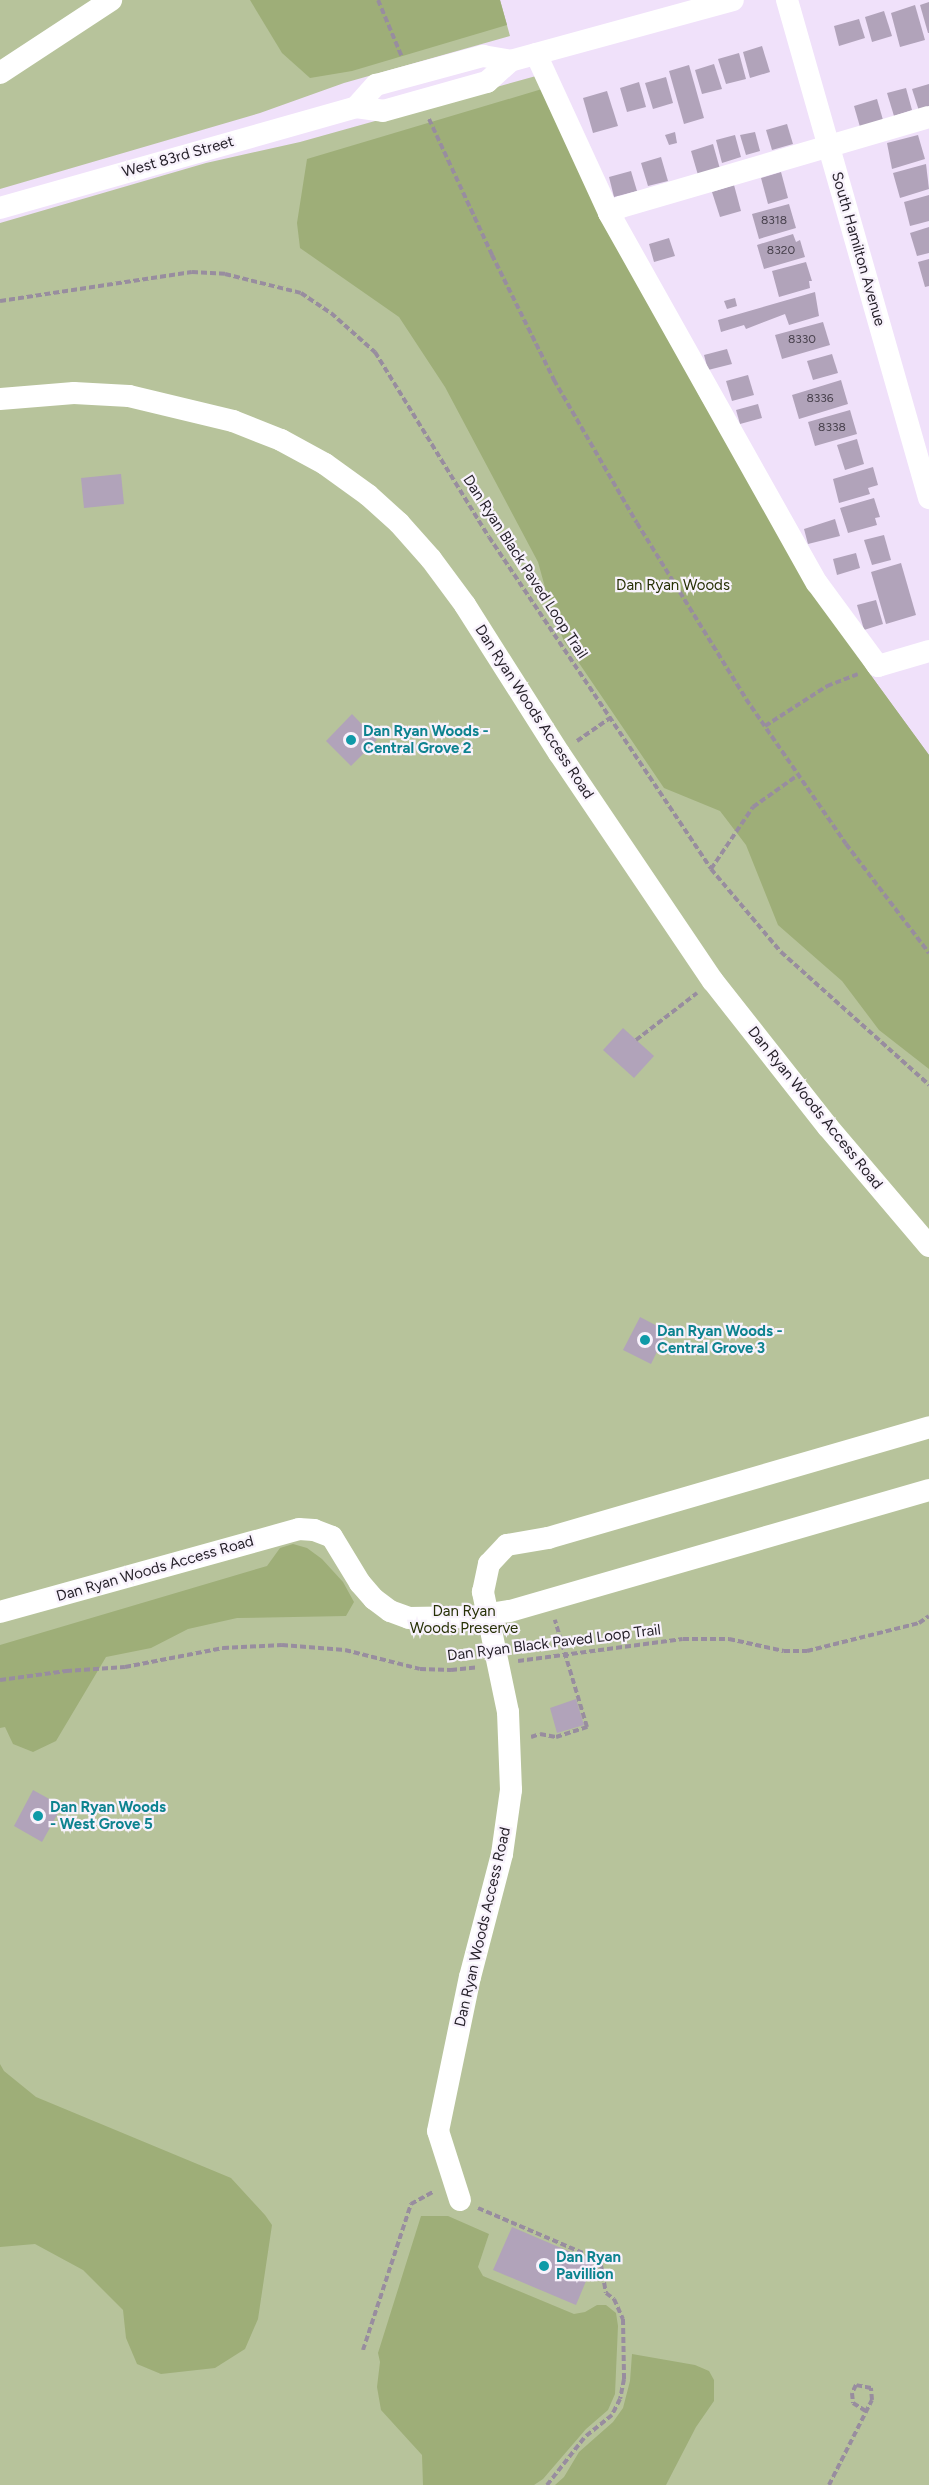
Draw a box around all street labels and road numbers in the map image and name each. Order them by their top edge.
street label: West 83rd Street [120,132,236,182]
street label: South Hamilton Avenue [827,170,889,328]
street label: Dan Ryan Black Paved Loop Trail [459,472,591,662]
street label: Dan Ryan Woods Access Road [471,621,597,803]
street label: Dan Ryan Woods Access Road [744,1023,886,1193]
street label: Dan Ryan Woods Access Road [54,1532,256,1606]
street label: Dan Ryan Black Paved Loop Trail [446,1621,662,1665]
street label: Dan Ryan Woods Access Road [451,1826,515,2028]

